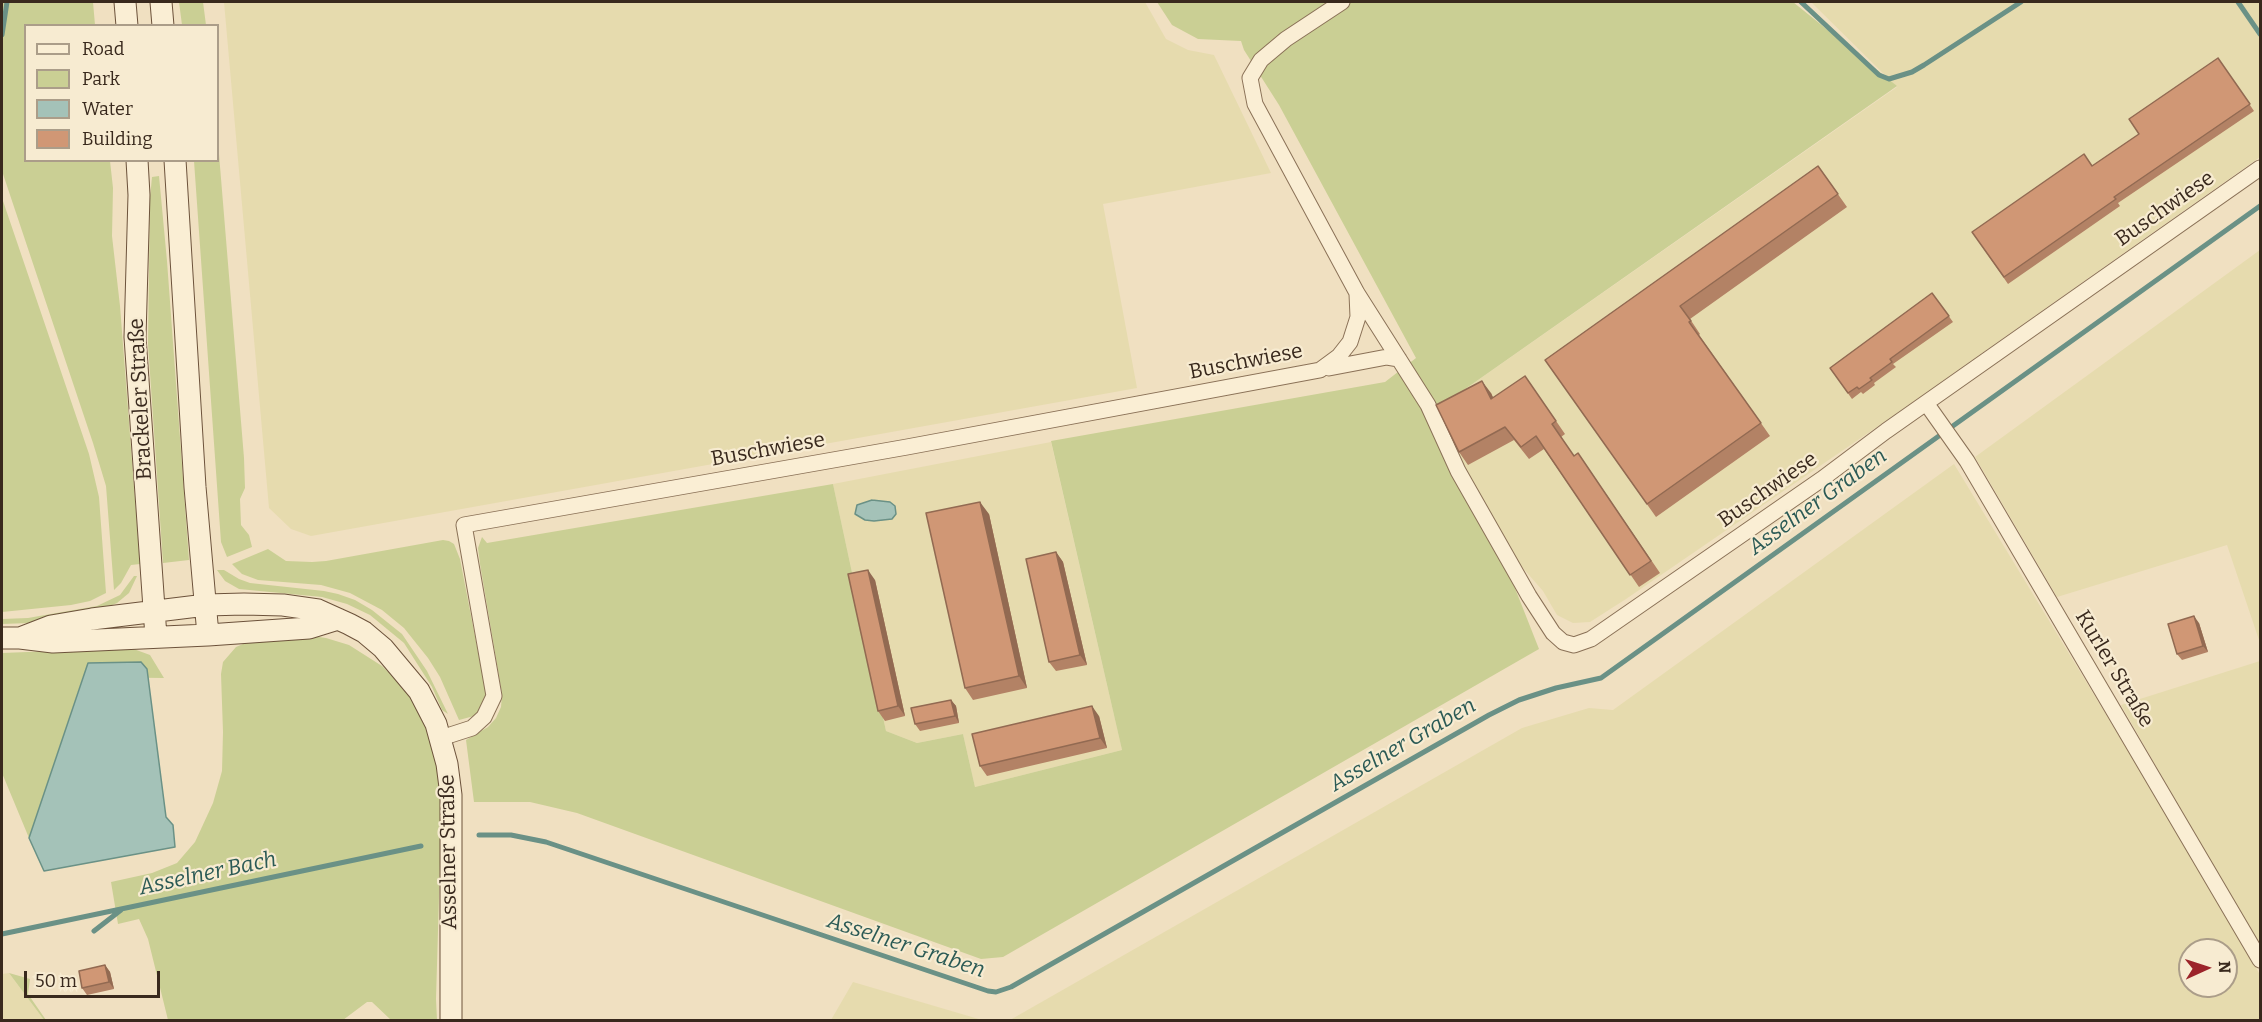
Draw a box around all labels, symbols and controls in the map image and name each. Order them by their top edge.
legend [24,24,219,162]
text: Road [82,38,124,60]
text: Park [82,68,120,90]
text: Water [82,98,133,120]
text: Building [82,128,153,150]
street label: Buschwiese [2111,166,2219,252]
street label: Brackeler Straße [124,317,158,481]
street label: Buschwiese [1187,339,1305,385]
street label: Buschwiese [709,428,827,472]
water label: Asselner Graben [1744,443,1892,561]
street label: Buschwiese [1714,447,1822,533]
street label: Kurler Straße [2069,606,2159,732]
water label: Asselner Graben [1325,692,1481,798]
street label: Asselner Straße [435,774,463,930]
water label: Asselner Bach [137,847,279,901]
water label: Asselner Graben [824,908,988,984]
north arrow [2178,938,2238,998]
scale bar [27,959,164,997]
text: N [2215,960,2234,974]
text: 50 m [35,970,77,992]

